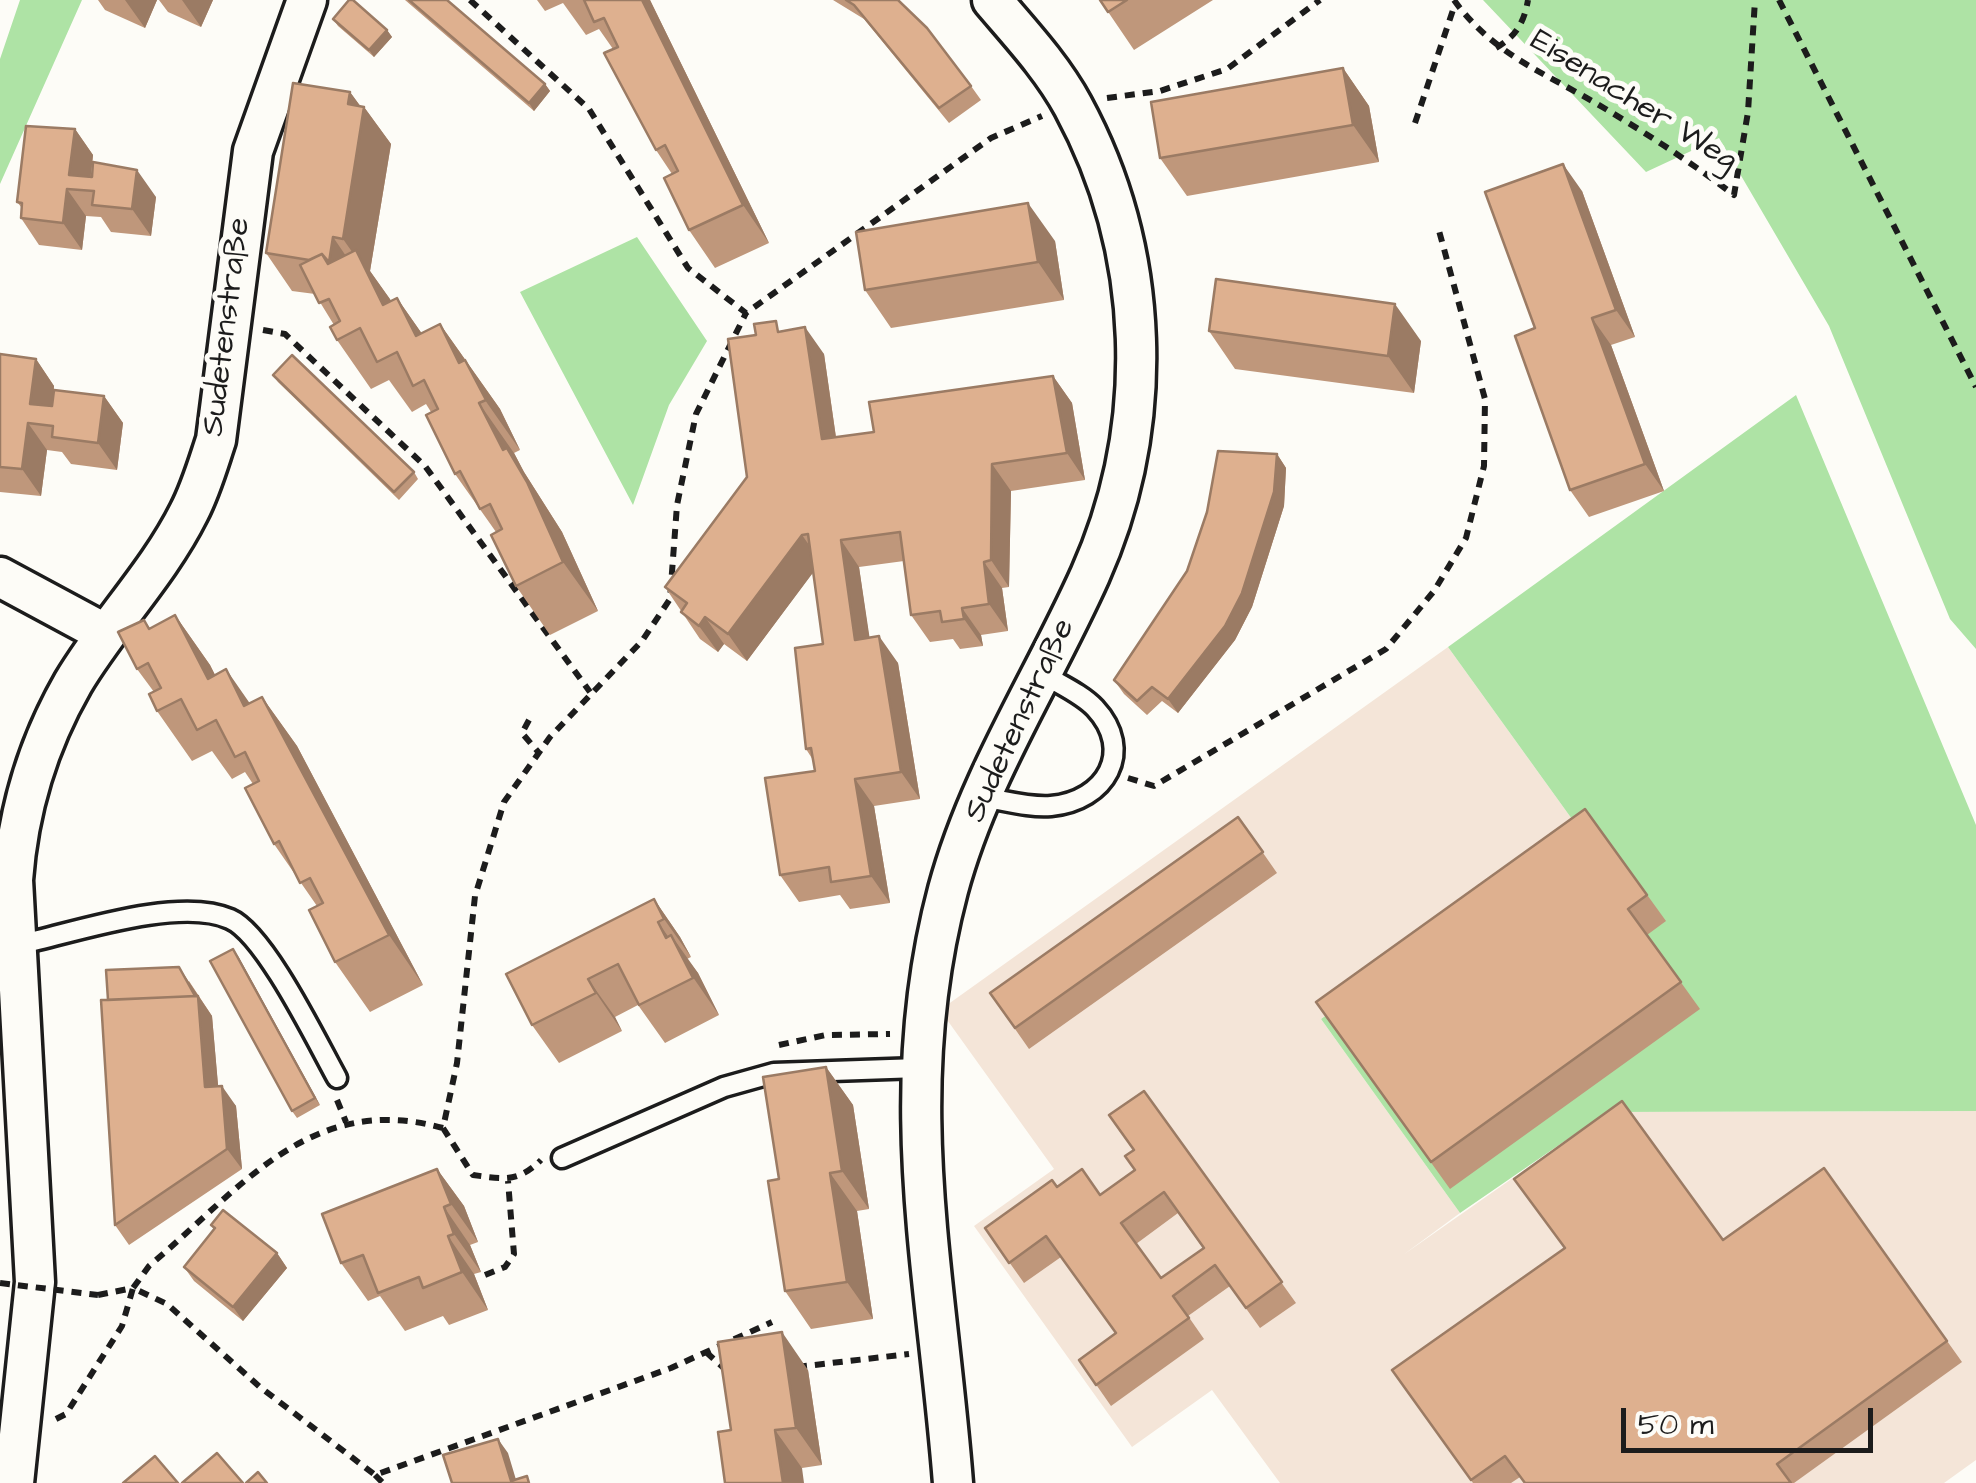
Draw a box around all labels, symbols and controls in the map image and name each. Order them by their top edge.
street label: Eisenacher Weg [1522,23,1744,181]
street label: Sudetenstraße [196,216,260,438]
street label: Sudetenstraße [957,613,1085,829]
scale bar [1626,1388,1878,1450]
text: 50 m [1638,1404,1714,1446]

